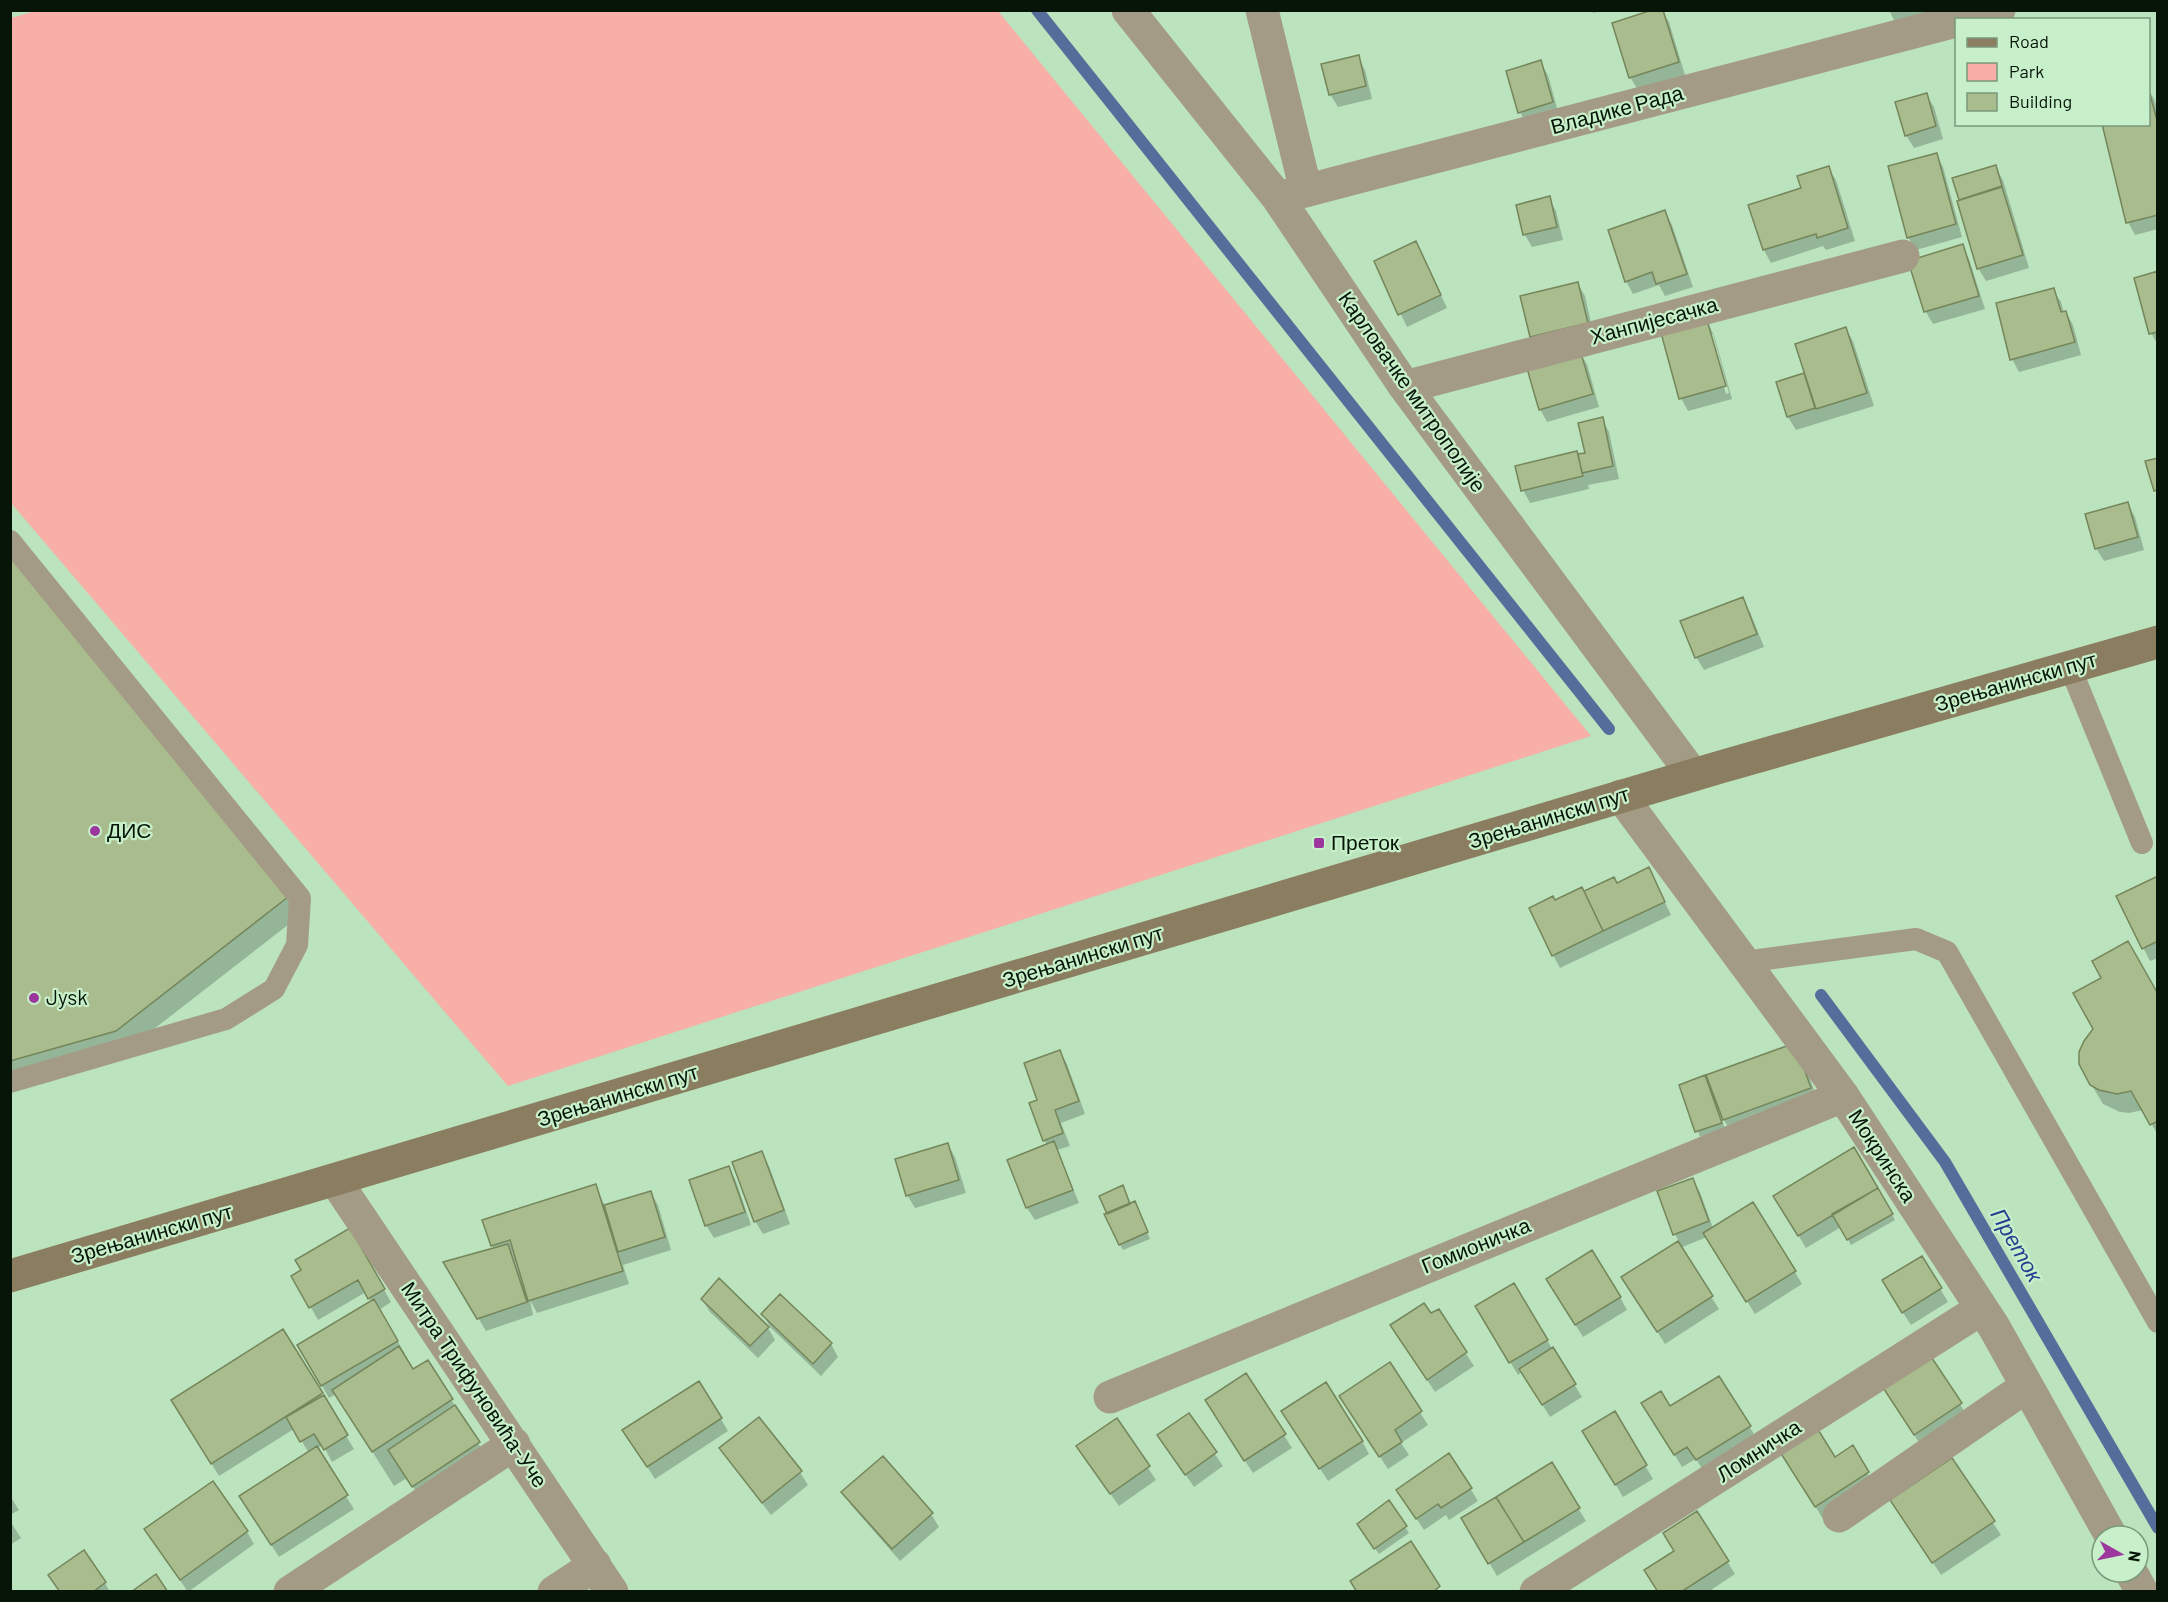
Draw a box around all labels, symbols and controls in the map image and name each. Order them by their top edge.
legend [1955,18,2150,126]
text: Road [2009,30,2049,52]
text: Park [2009,60,2044,82]
street label: Владике Рада [1548,79,1686,138]
text: Building [2009,90,2072,112]
street label: Карловачке митрополије [1334,286,1492,496]
street label: Ханпијесачка [1587,290,1720,349]
street label: Зрењанински пут [1932,645,2100,716]
street label: Зрењанински пут [1465,780,1632,853]
place label: ДИС [107,817,151,842]
marker: ДИС [88,824,102,838]
place label: Преток [1331,829,1400,854]
marker: Преток [1312,836,1326,850]
street label: Зрењанински пут [999,919,1166,992]
place label: Jysk [46,984,88,1009]
marker: Jysk [27,991,41,1005]
street label: Зрењанински пут [534,1058,701,1131]
street label: Мокринска [1844,1104,1923,1206]
street label: Зрењанински пут [68,1197,236,1268]
water label: Преток [1986,1203,2050,1288]
street label: Гомионичка [1417,1211,1534,1278]
street label: Митра Трифуновића-Уче [397,1277,553,1492]
street label: Ломничка [1711,1413,1805,1486]
north arrow [2090,1524,2150,1584]
text: N [2125,1550,2146,1563]

